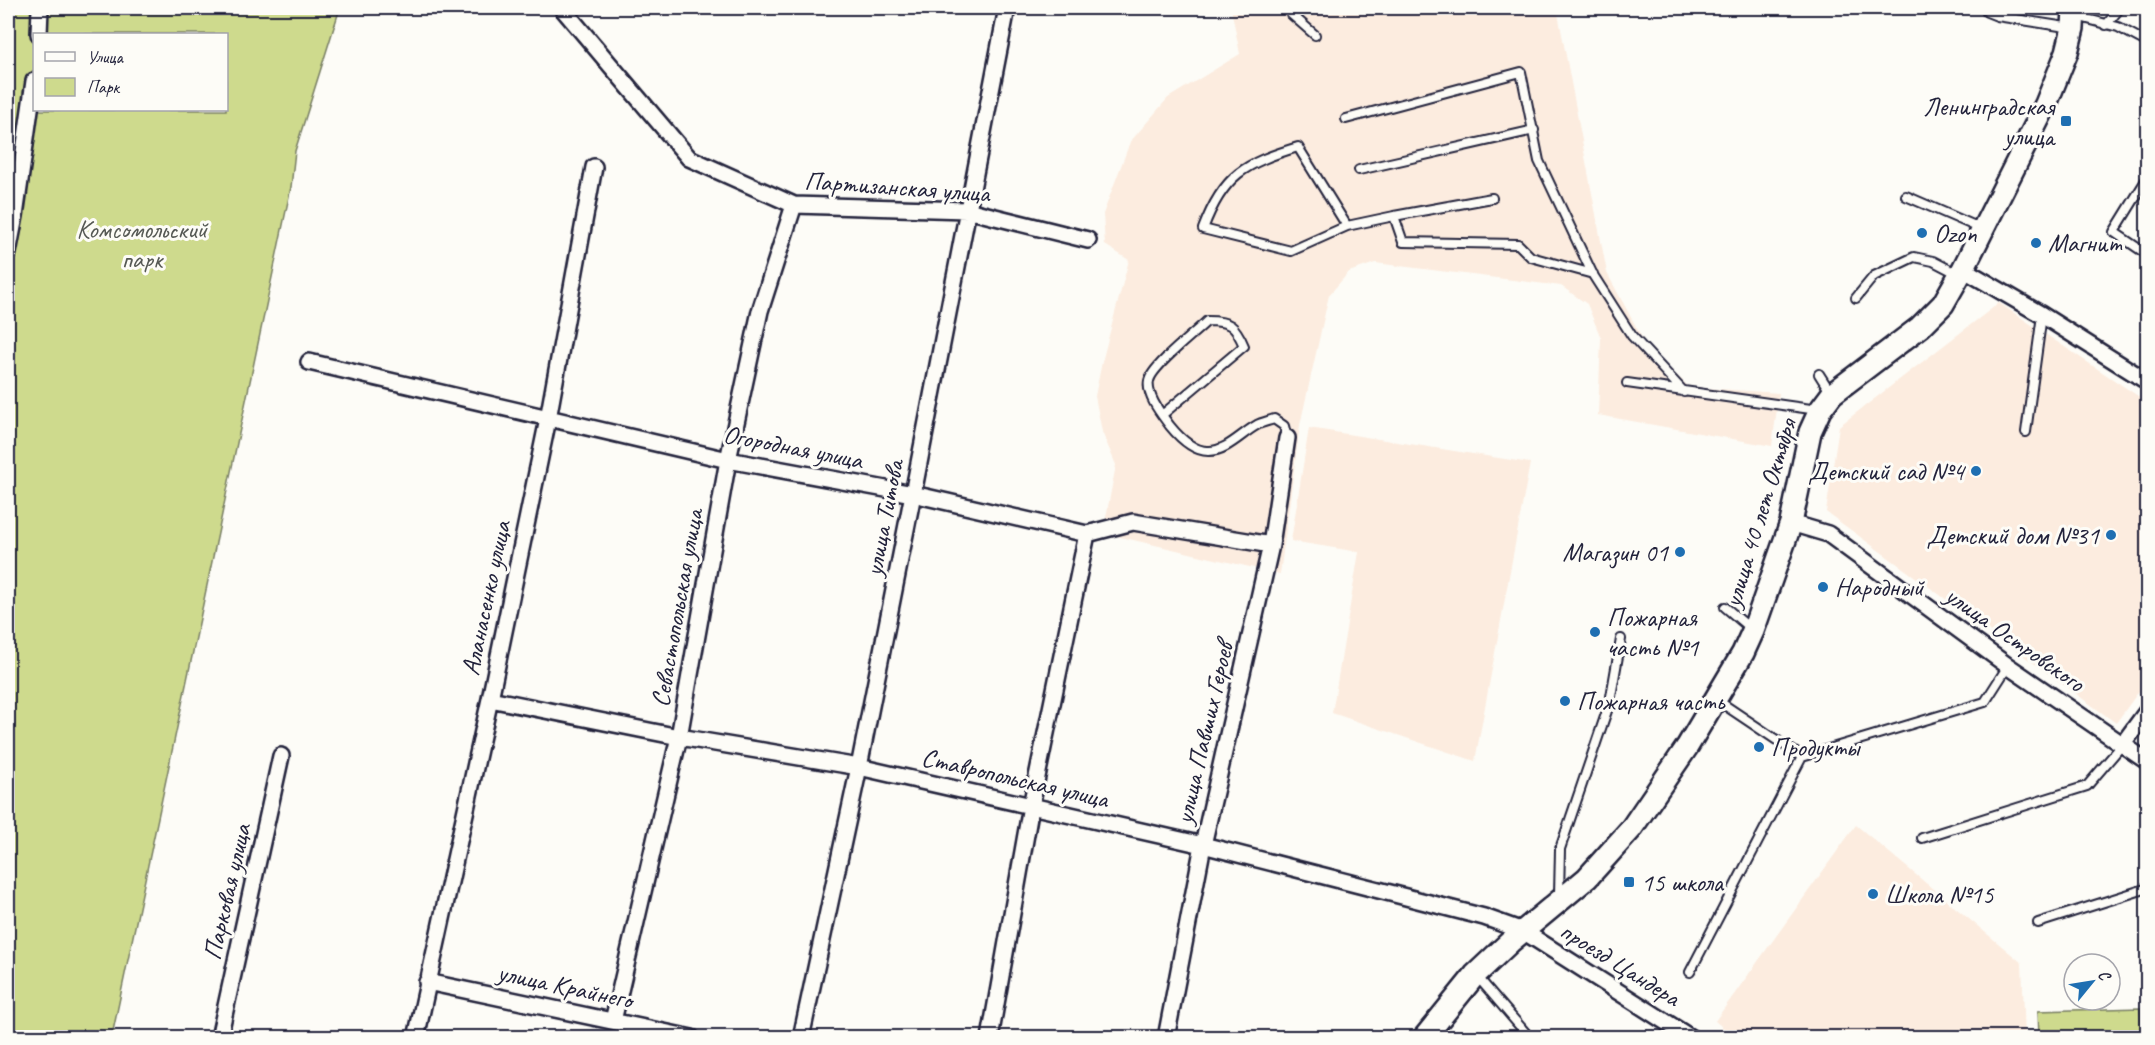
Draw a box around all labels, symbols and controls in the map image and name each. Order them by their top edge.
legend [33,33,228,111]
text: Улица [87,46,124,68]
text: Парк [87,76,121,98]
place label: Ленинградская улица [1923,90,2056,153]
marker: Ленинградская улица [2059,114,2073,128]
street label: Партизанская улица [803,164,992,210]
park label: Комсомольский парк [77,213,210,276]
place label: Ozon [1934,217,1977,250]
marker: Ozon [1915,226,1929,240]
place label: Магнит [2048,227,2123,260]
marker: Магнит [2029,236,2043,250]
street label: улица 40 лет Октября [1715,413,1805,613]
street label: Огородная улица [721,417,867,477]
street label: улица Титова [856,455,912,581]
place label: Детский сад №4 [1808,455,1966,488]
marker: Детский сад №4 [1969,464,1983,478]
street label: Севастопольская улица [643,504,711,709]
street label: Аланасенко улица [454,516,519,678]
place label: Детский дом №31 [1927,519,2100,552]
marker: Детский дом №31 [2104,528,2118,542]
place label: Магазин 01 [1562,536,1669,569]
marker: Магазин 01 [1673,545,1687,559]
place label: Народный [1835,571,1926,604]
street label: улица Островского [1937,578,2093,700]
marker: Народный [1816,580,1830,594]
place label: Пожарная часть №1 [1607,601,1700,664]
marker: Пожарная часть №1 [1588,625,1602,639]
street label: улица Павших Героев [1167,633,1242,829]
place label: Пожарная часть [1577,685,1726,718]
marker: Пожарная часть [1558,694,1572,708]
place label: Продукты [1771,731,1862,764]
street label: Ставропольская улица [918,740,1113,816]
marker: Продукты [1752,740,1766,754]
street label: Парковая улица [195,819,259,963]
place label: 15 школа [1641,866,1725,899]
marker: 15 школа [1622,875,1636,889]
place label: Школа №15 [1885,878,1995,911]
marker: Школа №15 [1866,887,1880,901]
street label: проезд Цандера [1554,914,1688,1015]
north arrow [2062,952,2122,1012]
street label: улица Крайнего [493,955,638,1017]
text: С [2093,967,2116,985]

